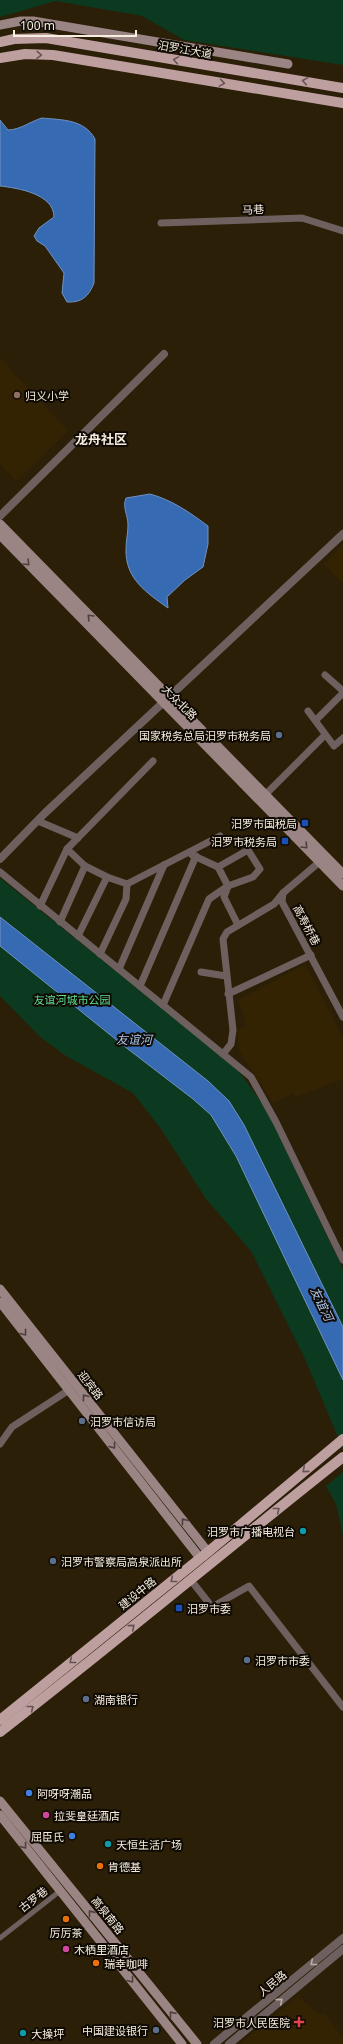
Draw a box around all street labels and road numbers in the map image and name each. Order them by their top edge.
street label: 汨罗江大道 [157,37,213,61]
street label: 马巷 [242,201,264,217]
street label: 大众北路 [159,681,201,723]
street label: 高寿桥巷 [290,902,324,948]
street label: 迎宾路 [75,1367,107,1403]
street label: 建设中路 [115,1573,159,1613]
street label: 古罗巷 [15,1883,51,1915]
street label: 高泉南路 [88,1893,128,1937]
street label: 人民路 [254,1967,290,1999]

